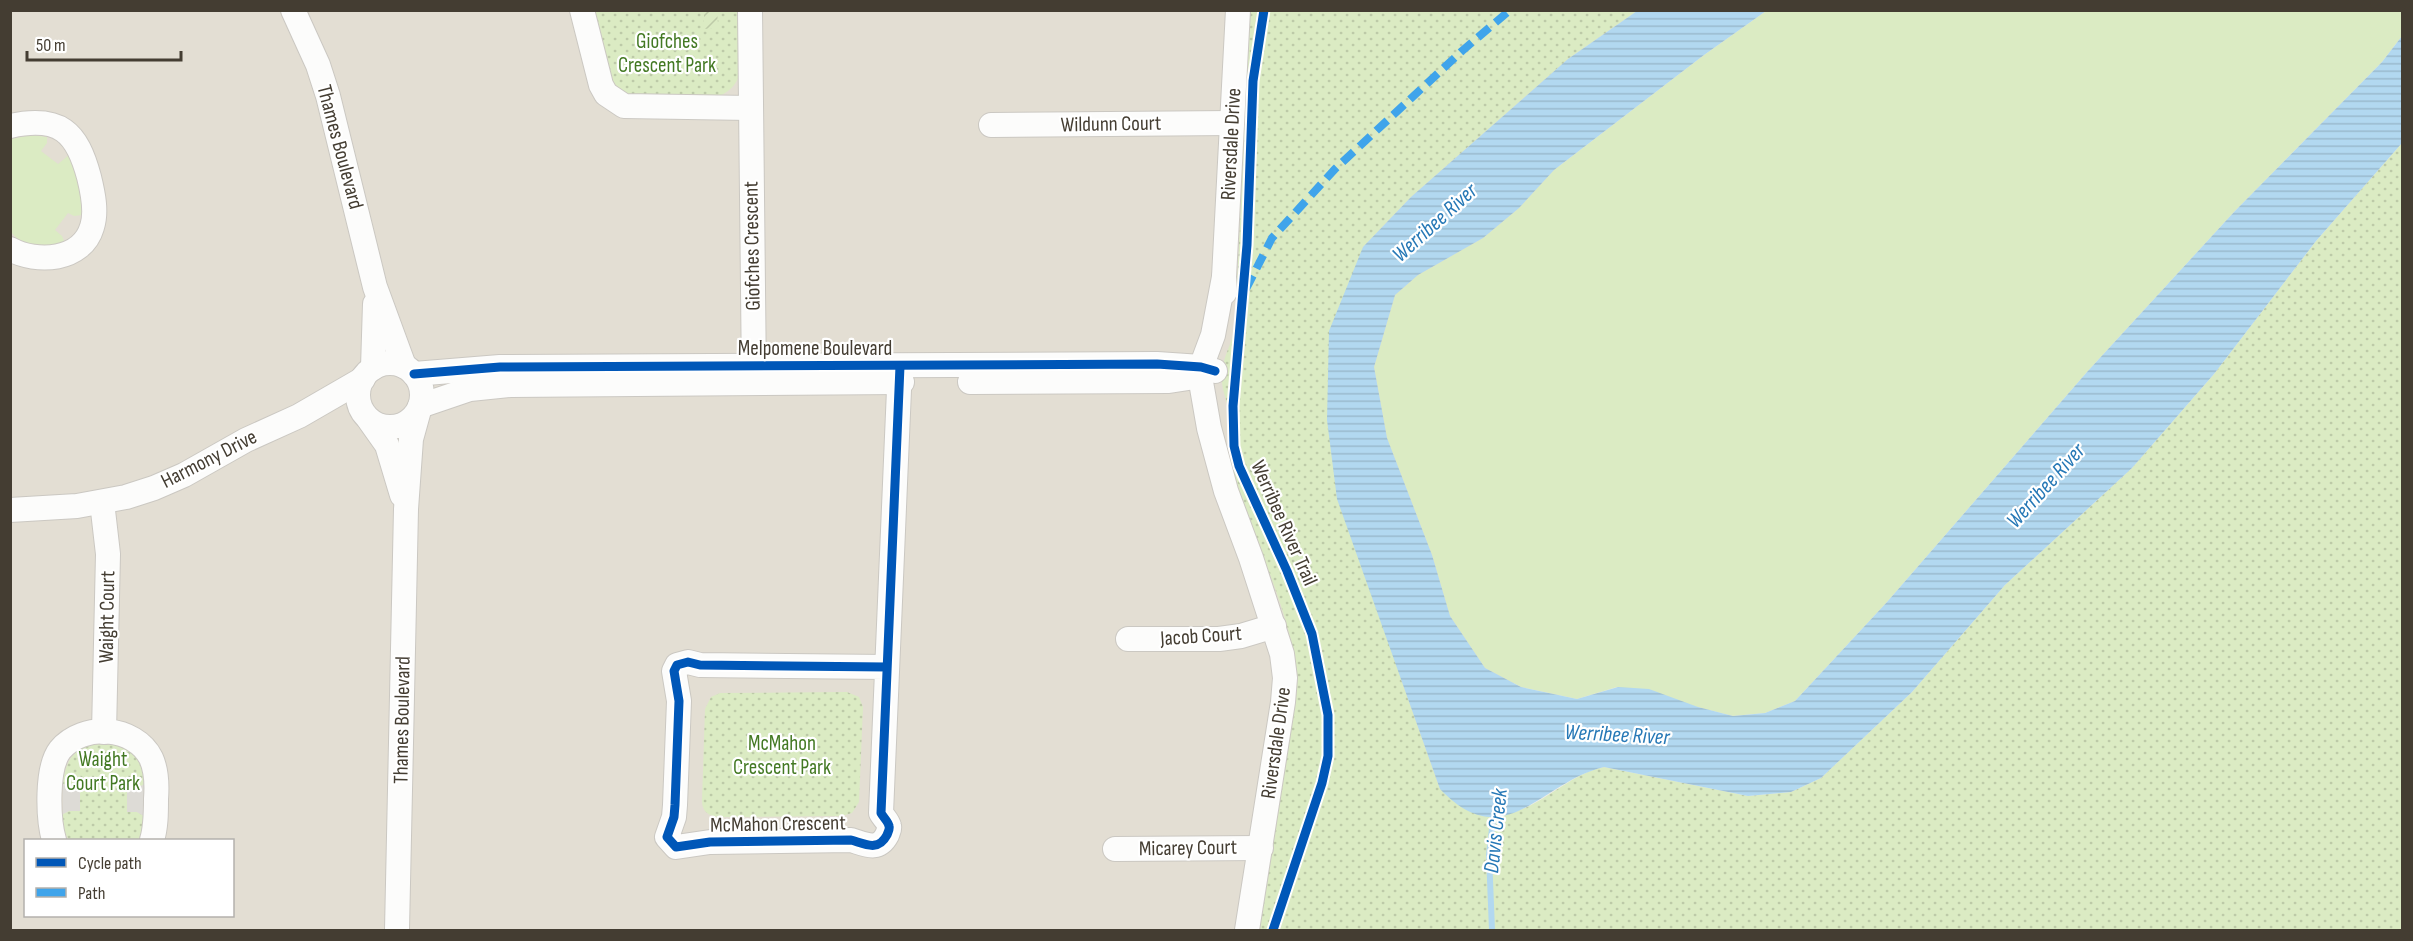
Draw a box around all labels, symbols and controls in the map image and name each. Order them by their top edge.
scale bar [27,24,182,62]
park label: Giofches Crescent Park [618,29,716,78]
text: 50 m [36,35,66,56]
street label: Thames Boulevard [311,82,369,212]
street label: Riversdale Drive [1216,87,1246,201]
street label: Wildunn Court [1061,111,1161,137]
water label: Werribee River [1387,177,1484,268]
street label: Giofches Crescent [738,181,766,311]
street label: Melpomene Boulevard [738,336,892,361]
street label: Harmony Drive [157,424,261,494]
water label: Werribee River [2001,437,2092,534]
street label: Werribee River Trail [1245,456,1323,590]
street label: Waight Court [94,571,120,663]
street label: Jacob Court [1158,621,1243,651]
street label: Thames Boulevard [388,656,416,784]
street label: Riversdale Drive [1256,686,1296,800]
water label: Werribee River [1564,719,1671,751]
park label: McMahon Crescent Park [733,731,831,780]
park label: Waight Court Park [66,747,140,796]
water label: Davis Creek [1478,787,1514,875]
street label: McMahon Crescent [710,810,846,838]
street label: Micarey Court [1139,835,1237,861]
legend [24,839,234,917]
text: Cycle path [78,853,142,874]
text: Path [78,883,106,904]

